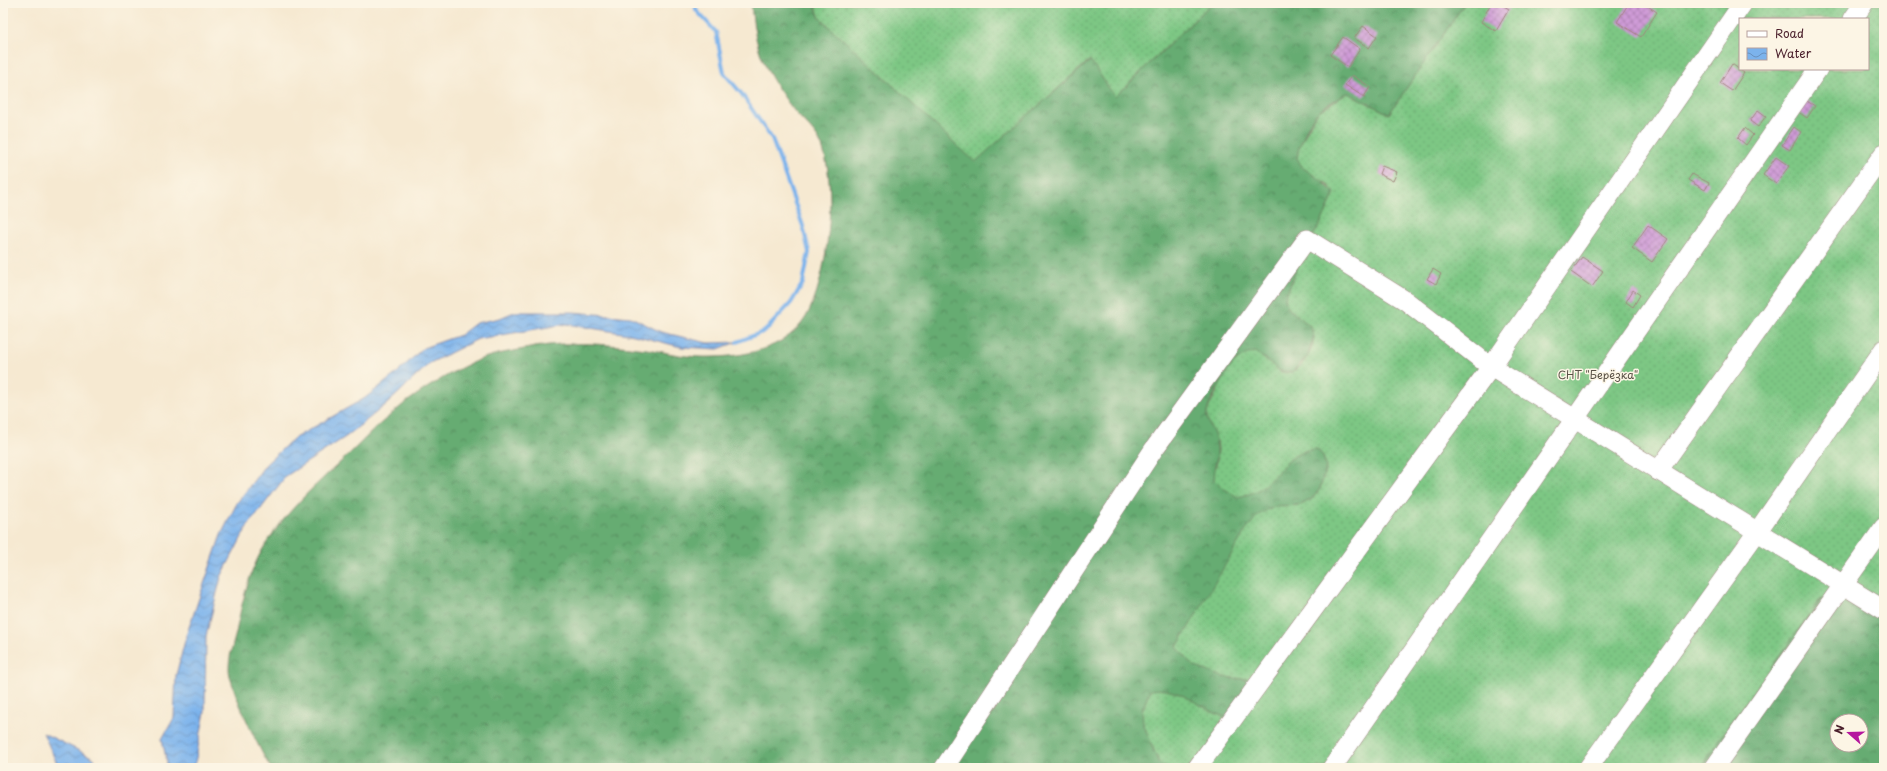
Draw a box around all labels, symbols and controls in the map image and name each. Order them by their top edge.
legend [1739,18,1869,70]
text: Road [1775,24,1804,42]
text: Water [1775,44,1812,62]
park label: СНТ "Берёзка" [1558,366,1638,383]
north arrow [1829,713,1869,753]
text: N [1830,722,1849,736]

